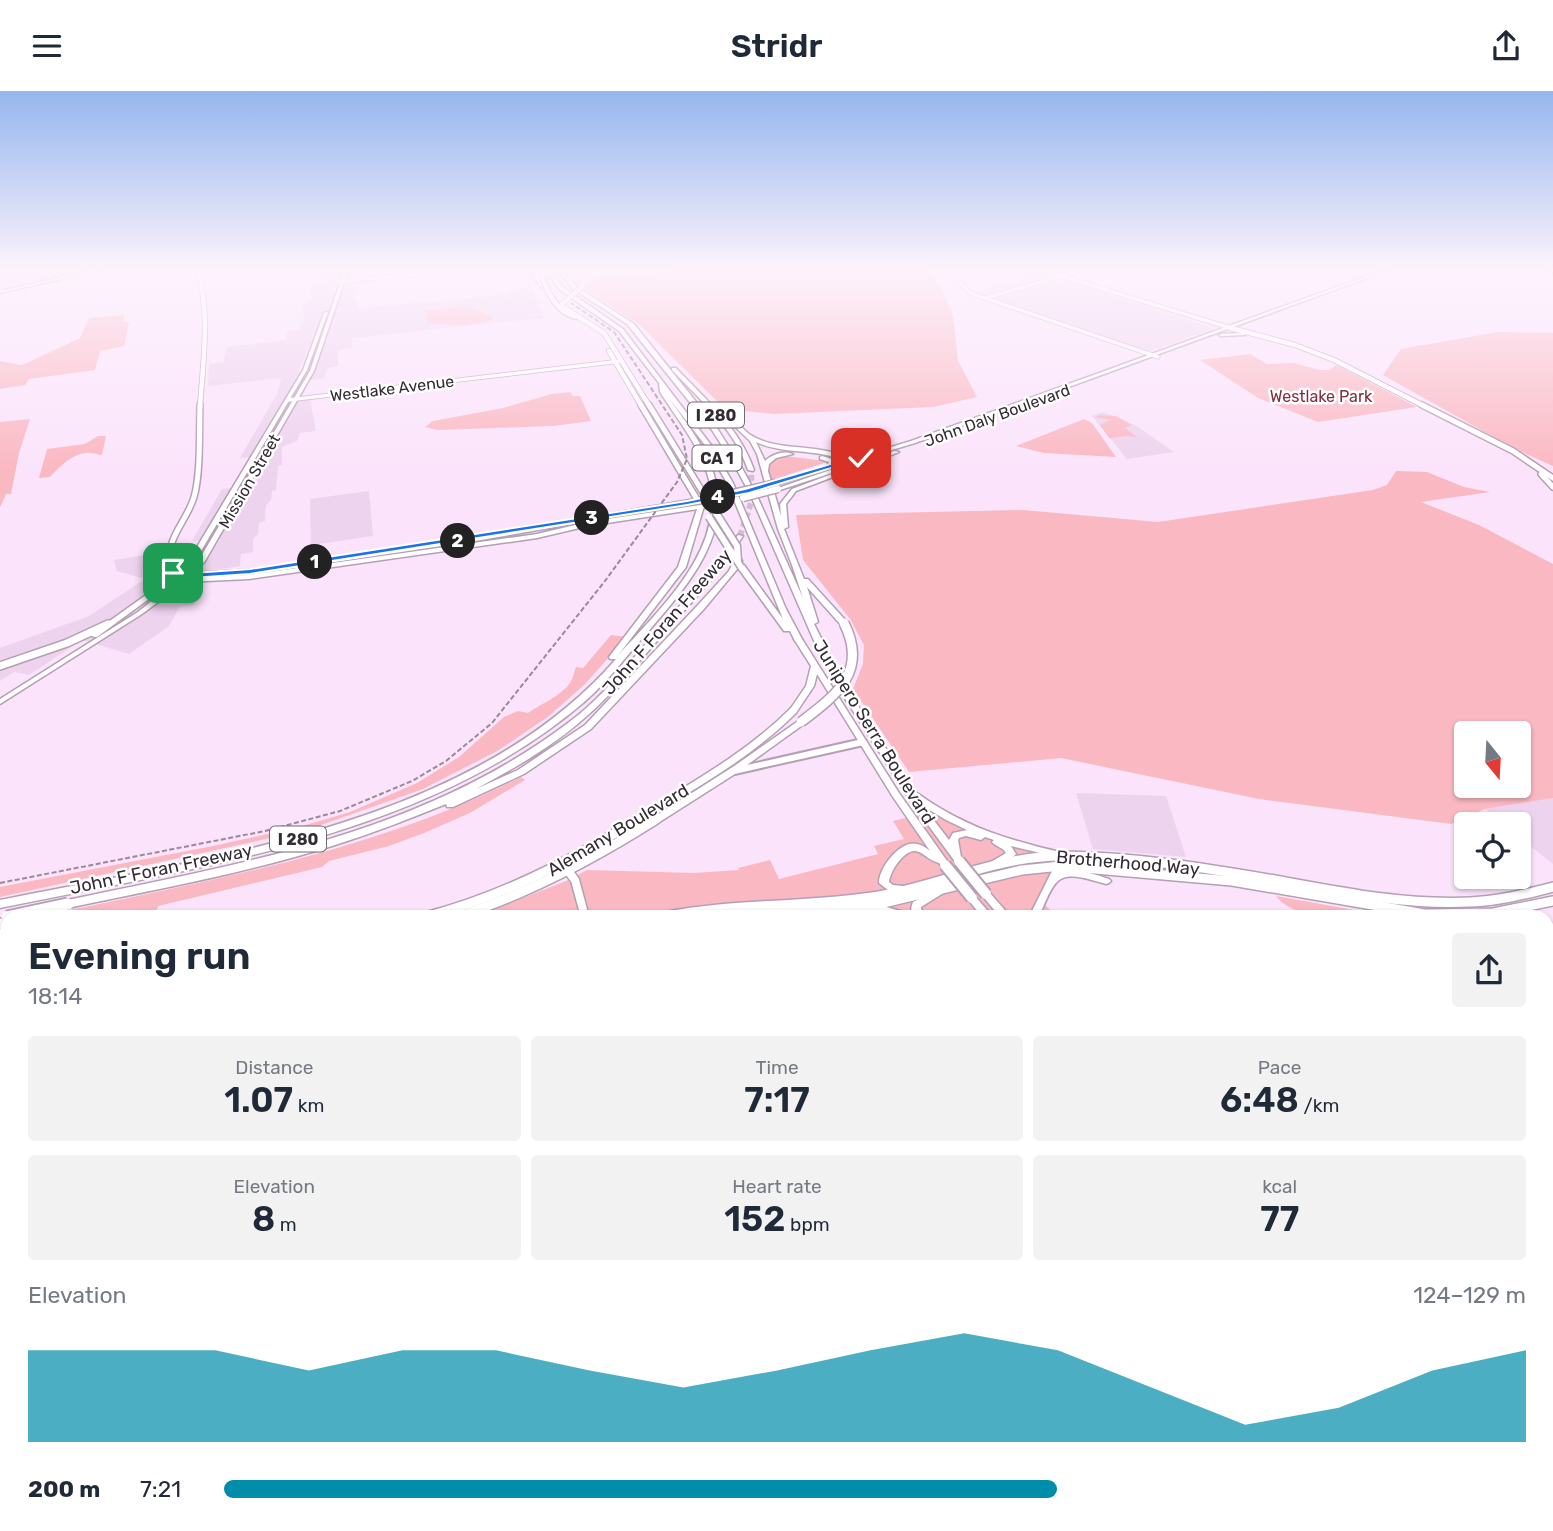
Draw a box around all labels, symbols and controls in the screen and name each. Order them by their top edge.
icon: menu [28,27,66,65]
text: Stridr [731,27,822,65]
icon: share [1487,27,1525,65]
street label: Westlake Avenue [329,371,455,406]
street label: John Daly Boulevard [922,380,1073,451]
park label: Westlake Park [1270,387,1373,406]
road number: I 280 [688,403,744,427]
pin [831,428,891,488]
street label: Mission Street [215,431,284,532]
icon: check [842,439,880,477]
road number: CA 1 [692,445,742,471]
pin: 4 [700,479,736,515]
text: 4 [711,485,724,508]
pin: 3 [574,501,610,535]
text: 3 [585,506,598,529]
pin: 2 [440,524,476,559]
text: 2 [451,529,464,552]
pin [143,543,203,603]
pin: 1 [298,545,332,580]
street label: John F Foran Freeway [598,545,736,699]
text: 1 [310,550,319,573]
icon: arrive [154,554,192,592]
street label: Junipero Serra Boulevard [808,636,940,828]
north arrow [1454,721,1531,798]
map controls [1454,721,1531,889]
street label: Alemany Boulevard [543,779,693,881]
button: locate [1454,812,1531,889]
road number: I 280 [270,827,326,852]
street label: John F Foran Freeway [68,839,254,899]
street label: Brotherhood Way [1055,846,1201,880]
text: Evening run [28,933,251,979]
button: share [1452,933,1526,1007]
text: 18:14 [28,982,83,1010]
text: Distance [235,1056,313,1079]
text: Time [755,1056,799,1079]
text: Pace [1258,1056,1301,1079]
text: 1.07 [224,1079,293,1121]
text: 7:17 [744,1079,810,1121]
text: 6:48 [1220,1079,1299,1121]
text: km [293,1094,325,1117]
text: /km [1299,1094,1339,1117]
text: Elevation [234,1175,315,1198]
text: Heart rate [732,1175,822,1198]
text: kcal [1262,1175,1297,1198]
text: 8 [252,1198,275,1240]
text: 152 [724,1198,785,1240]
text: 77 [1260,1198,1299,1240]
text: m [275,1213,297,1236]
text: bpm [785,1213,830,1236]
text: Elevation [28,1281,127,1309]
text: 124–129 m [1413,1281,1526,1309]
text: 200 m [28,1475,100,1503]
text: 7:21 [140,1475,181,1503]

